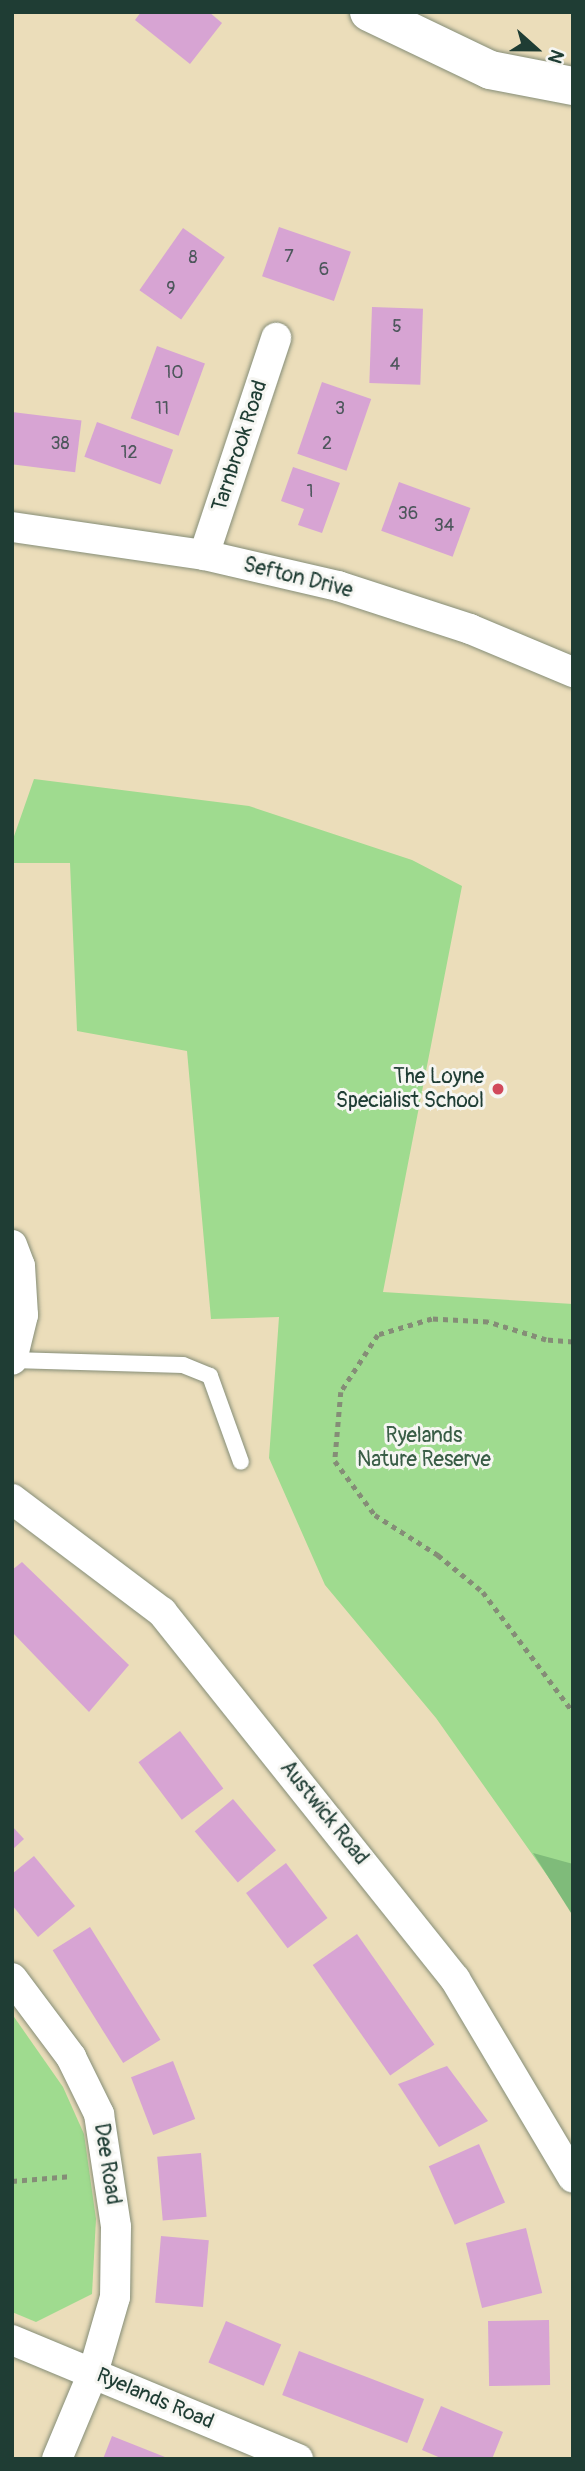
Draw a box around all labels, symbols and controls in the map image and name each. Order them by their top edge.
north arrow [501,14,571,84]
text: N [542,46,569,67]
house number: 7 [284,246,294,268]
house number: 8 [188,247,198,269]
house number: 6 [319,259,329,281]
house number: 9 [166,278,176,300]
house number: 5 [392,316,402,338]
house number: 4 [390,354,400,376]
house number: 10 [164,362,184,384]
street label: Tarnbrook Road [207,377,273,515]
house number: 11 [155,398,169,420]
house number: 3 [335,398,345,420]
house number: 38 [50,433,70,455]
house number: 2 [322,433,332,455]
house number: 12 [120,442,138,464]
house number: 1 [306,481,314,503]
house number: 36 [398,503,418,525]
house number: 34 [434,515,454,537]
street label: Sefton Drive [241,552,355,604]
place label: The Loyne Specialist School [336,1064,484,1114]
marker: The Loyne Specialist School [490,1081,506,1097]
park label: Ryelands Nature Reserve [357,1423,491,1473]
street label: Austwick Road [274,1756,374,1870]
street label: Dee Road [88,2122,126,2206]
street label: Ryelands Road [93,2363,217,2435]

